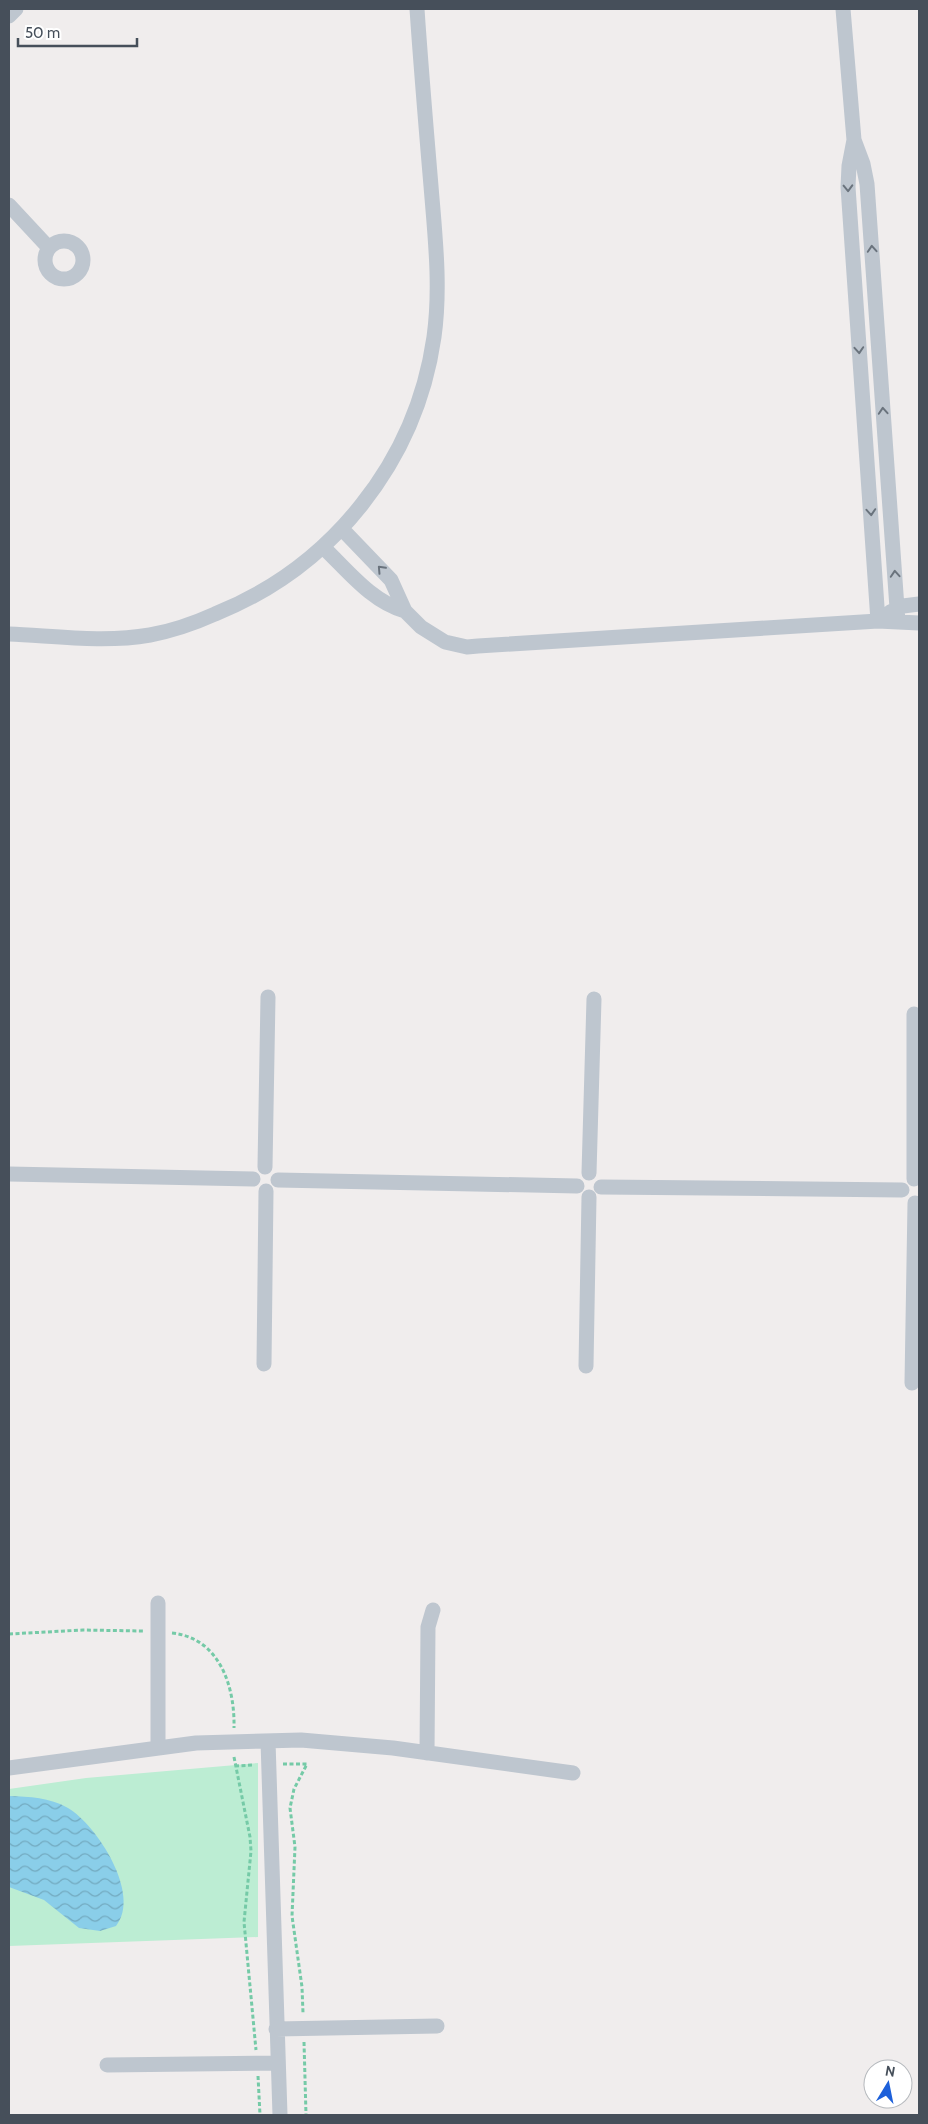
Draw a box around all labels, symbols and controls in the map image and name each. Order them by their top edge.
scale bar [18,15,136,47]
text: 50 m [25,24,60,42]
one-way arrow [843,184,853,192]
one-way arrow [866,245,877,253]
one-way arrow [854,346,865,354]
one-way arrow [878,407,889,415]
one-way arrow [865,508,876,516]
one-way arrow [378,566,387,575]
one-way arrow [889,569,900,577]
north arrow [863,2059,913,2109]
text: N [884,2061,897,2081]

